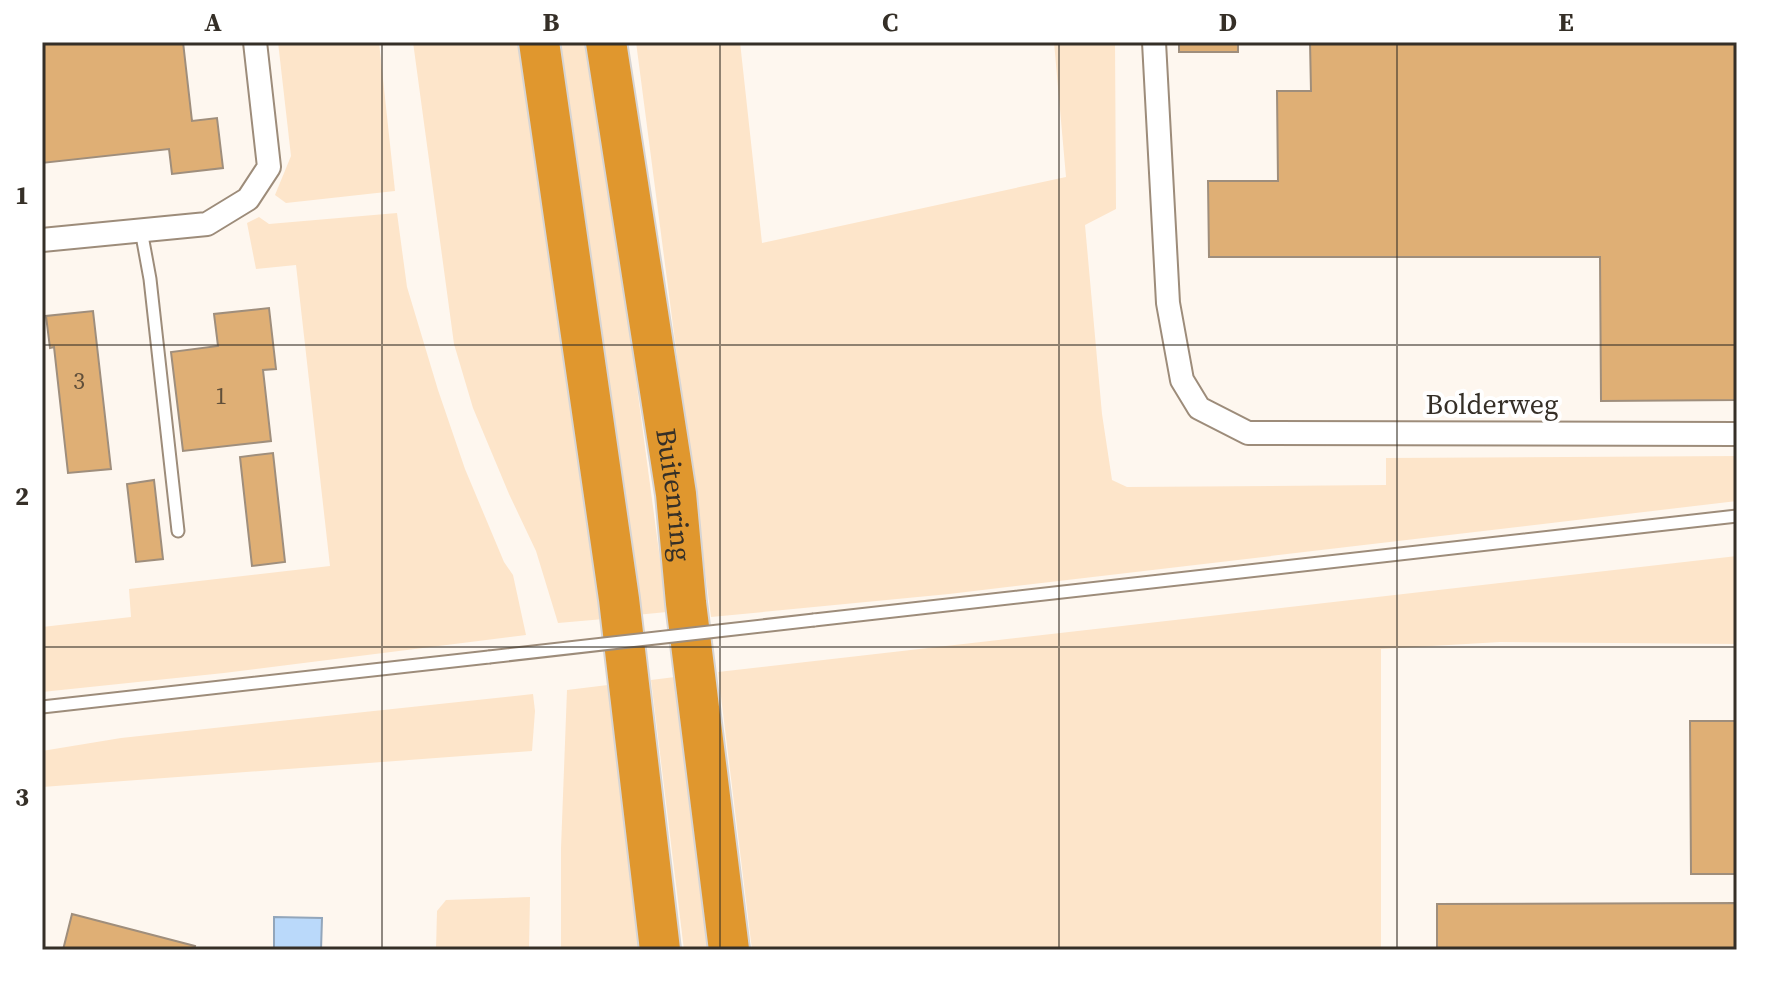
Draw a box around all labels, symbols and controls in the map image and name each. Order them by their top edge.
text: A [204,4,222,40]
text: B [543,4,560,40]
text: C [882,4,898,40]
text: D [1219,4,1237,40]
text: E [1558,4,1574,40]
text: 1 [15,177,29,213]
house number: 3 [73,364,85,397]
house number: 1 [215,379,227,412]
street label: Bolderweg [1426,385,1558,423]
street label: Buitenring [647,426,701,563]
text: 2 [15,478,29,514]
text: 3 [15,779,29,815]

